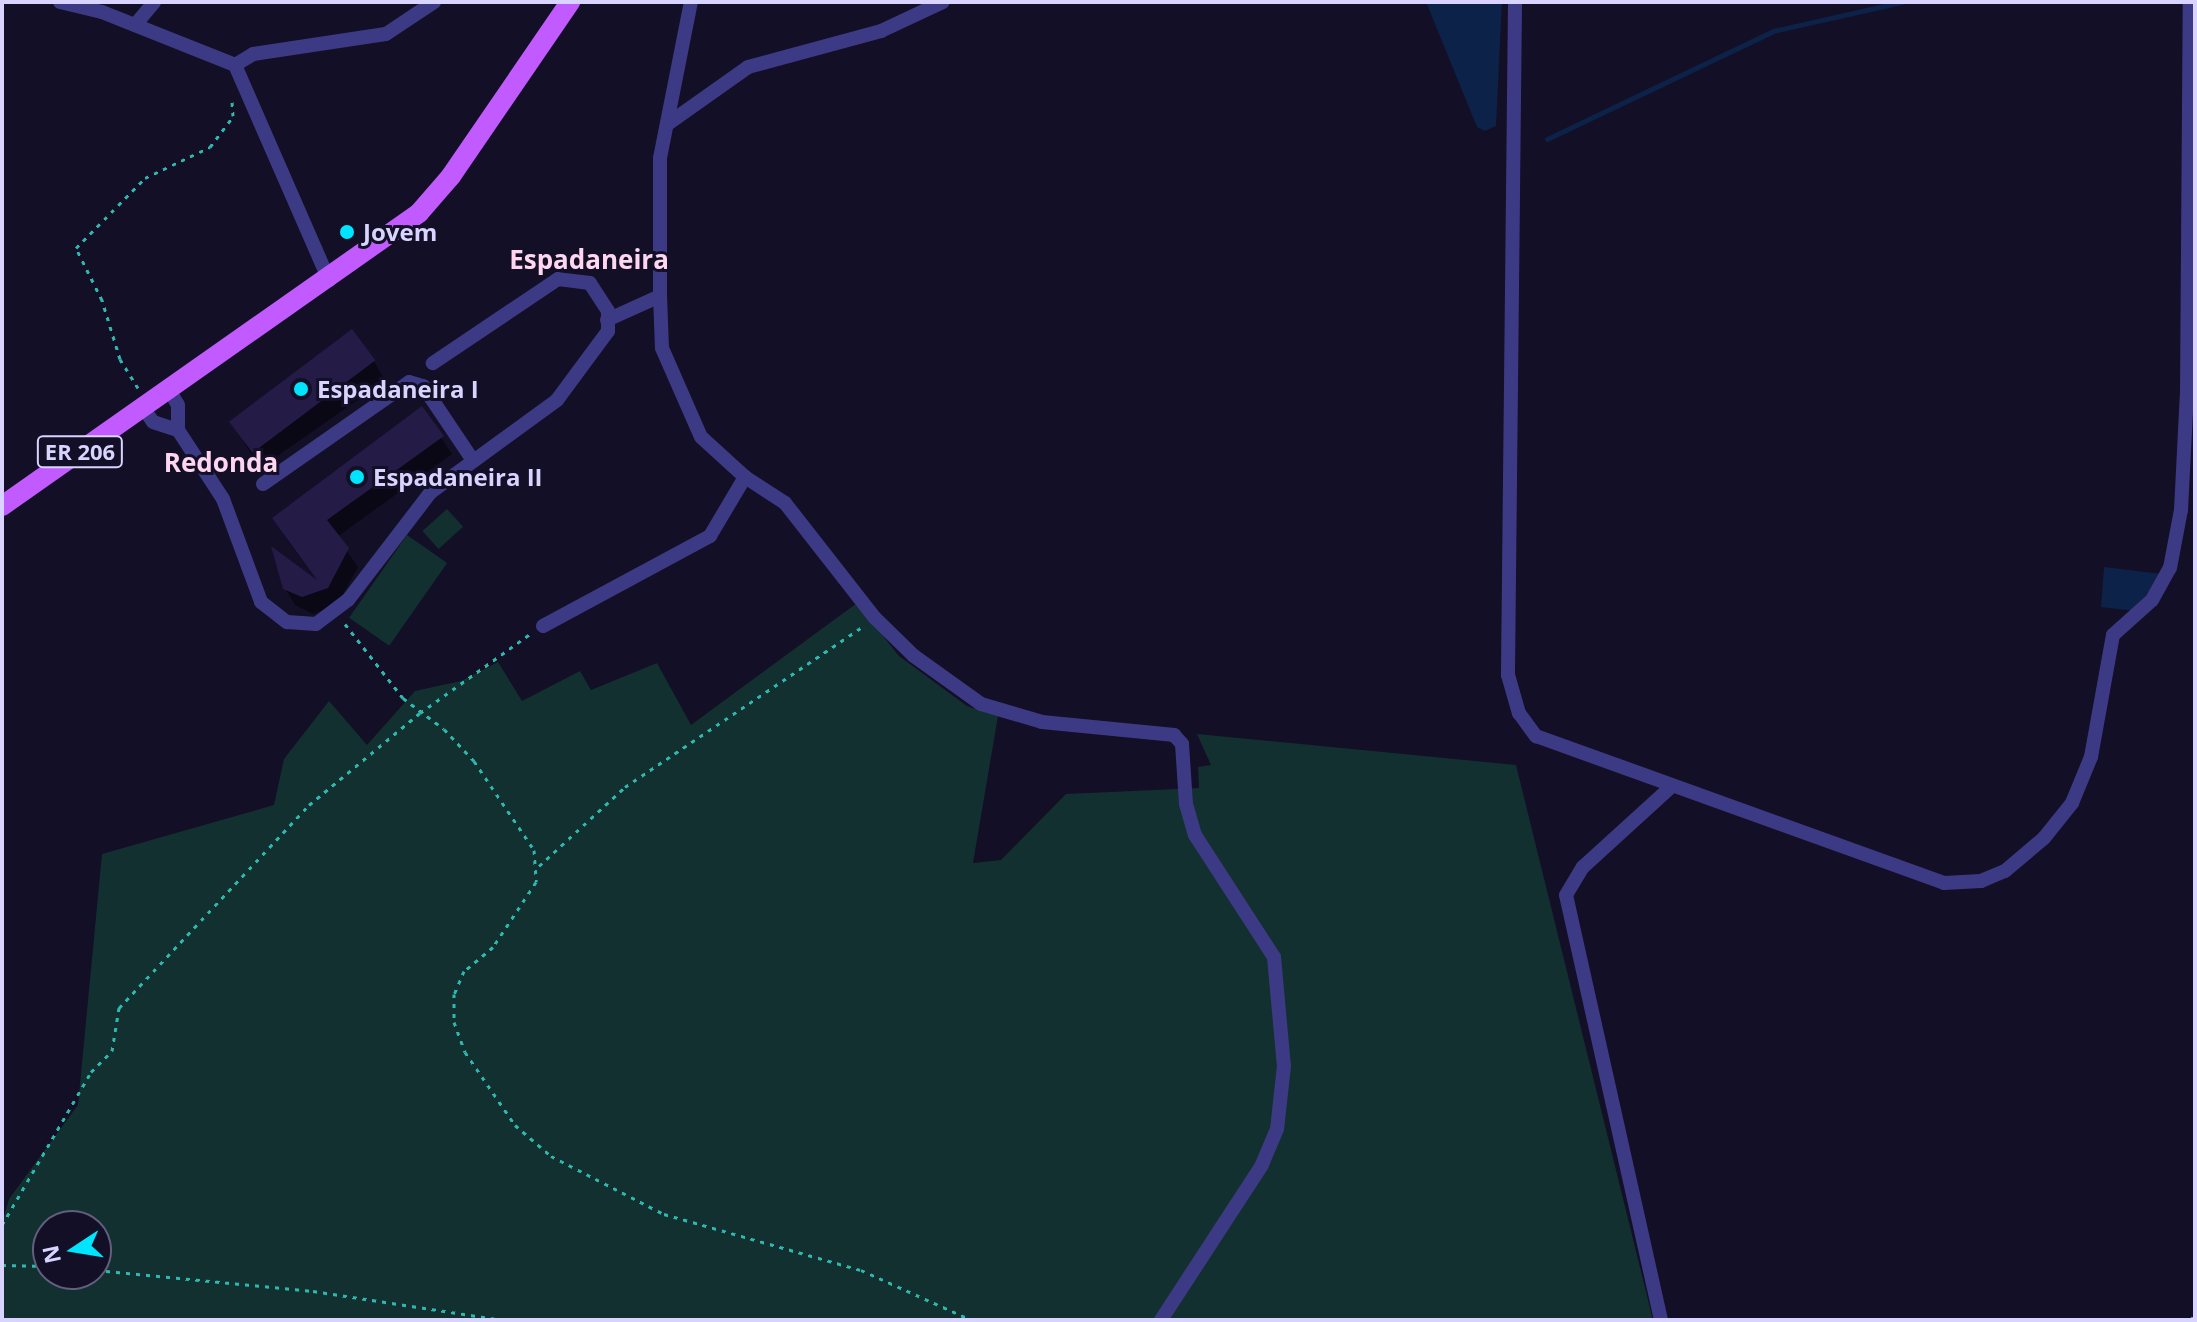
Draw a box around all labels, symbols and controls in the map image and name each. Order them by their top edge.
place label: Jovem [363,218,437,246]
marker: Jovem [338,223,356,241]
district label: Espadaneira [509,244,669,276]
place label: Espadaneira I [317,375,479,403]
marker: Espadaneira I [292,380,310,398]
road number: ER 206 [36,434,124,470]
district label: Redonda [164,447,278,479]
place label: Espadaneira II [373,463,543,491]
marker: Espadaneira II [348,468,366,486]
north arrow [32,1210,112,1290]
text: N [34,1243,67,1266]

